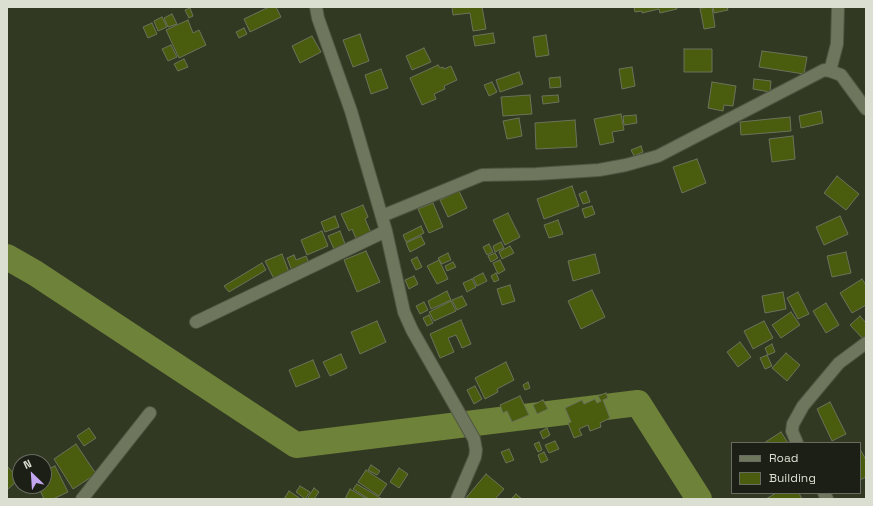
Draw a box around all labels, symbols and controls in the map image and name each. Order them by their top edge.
legend [731,442,861,494]
text: Road [769,450,798,466]
north arrow [12,454,52,494]
text: N [21,456,34,472]
text: Building [769,470,816,486]

